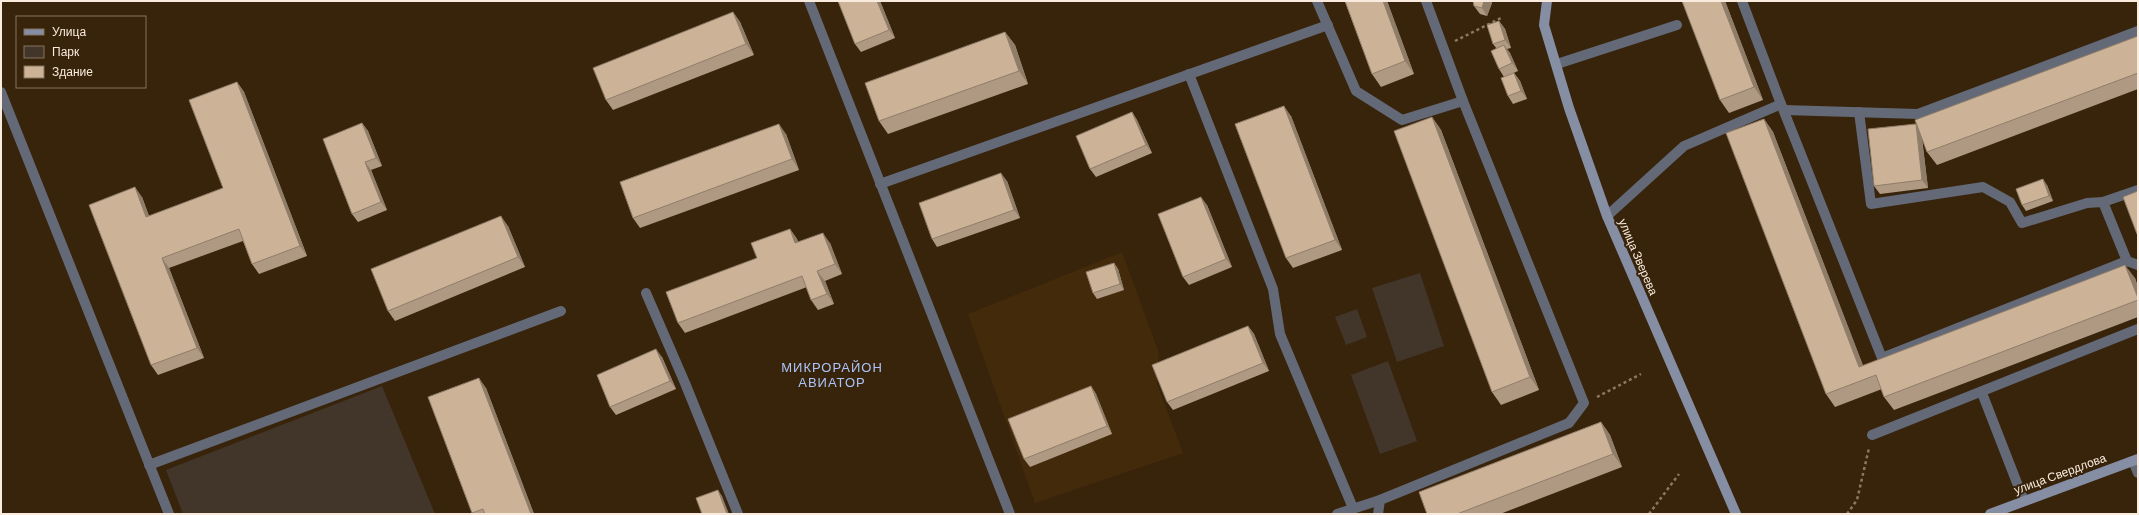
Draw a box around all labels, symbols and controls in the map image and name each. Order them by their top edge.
legend [16,16,146,88]
text: Улица [52,24,86,39]
text: Парк [52,44,80,59]
text: Здание [52,64,93,79]
street label: улица Зверева [1616,216,1661,298]
district label: МИКРОРАЙОН АВИАТОР [781,359,883,390]
street label: улица Свердлова [2012,450,2108,497]

